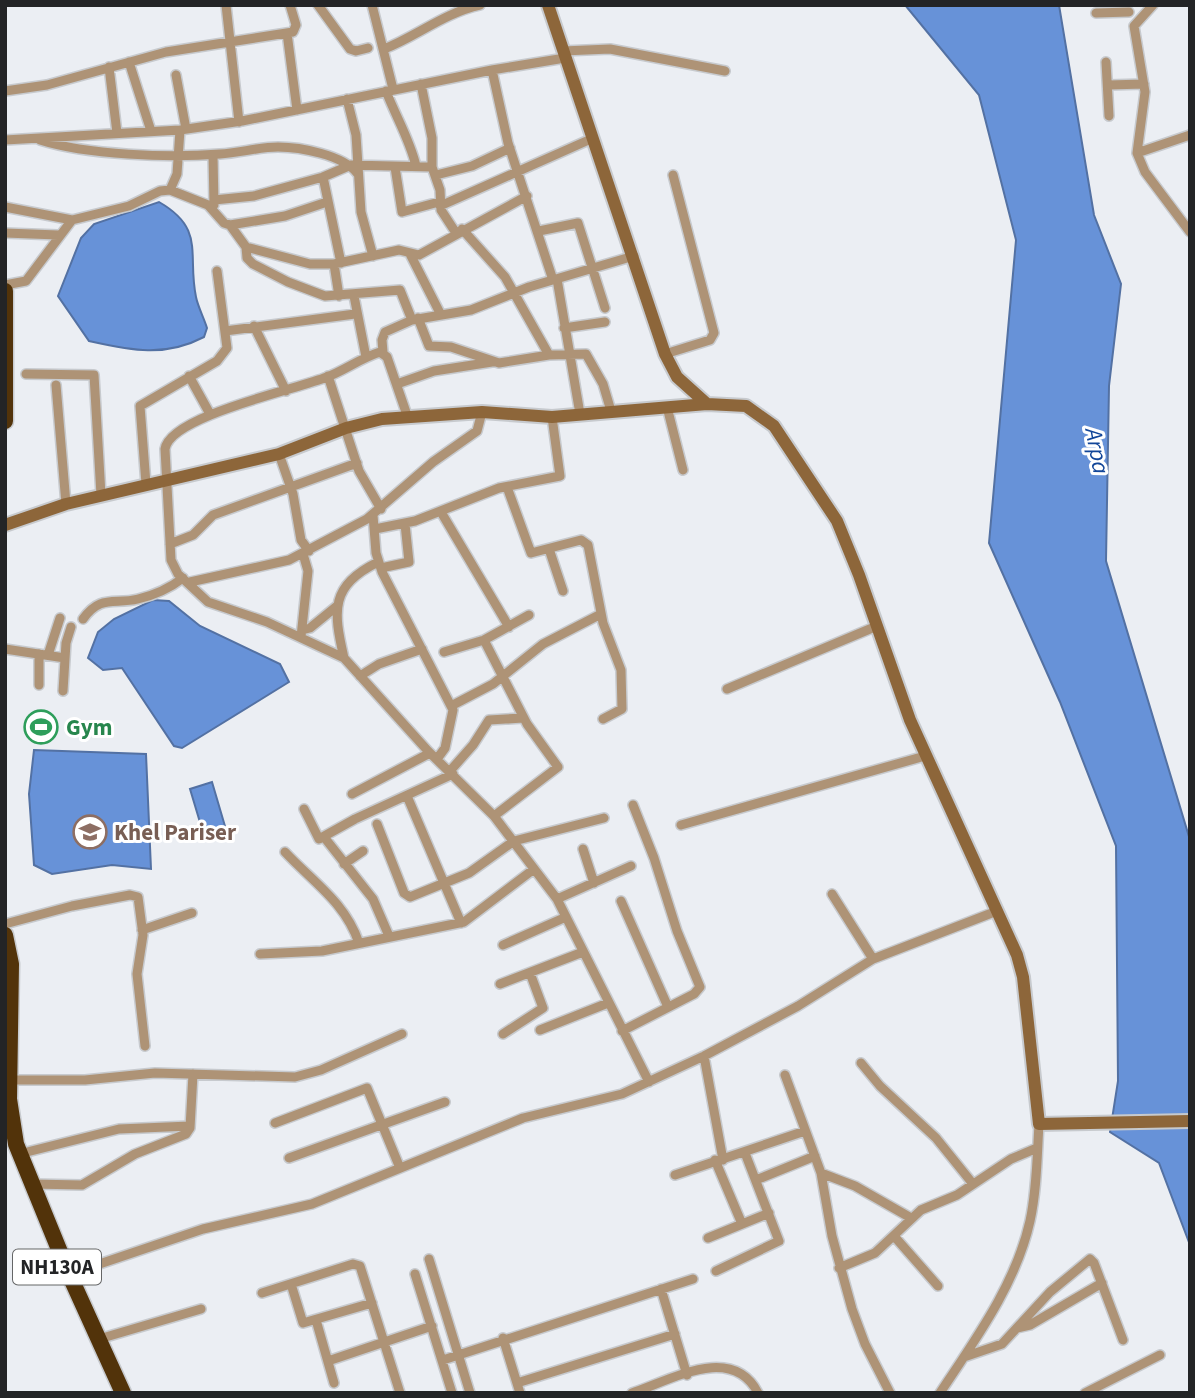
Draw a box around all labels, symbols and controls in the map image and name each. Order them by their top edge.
water label: Arpa [1075,423,1119,477]
sports icon: Gym [22,708,60,746]
place label: Gym [66,711,112,744]
school or university icon: Khel Pariser [71,813,109,851]
place label: Khel Pariser [114,816,237,849]
road number: NH130A [13,1250,101,1284]

